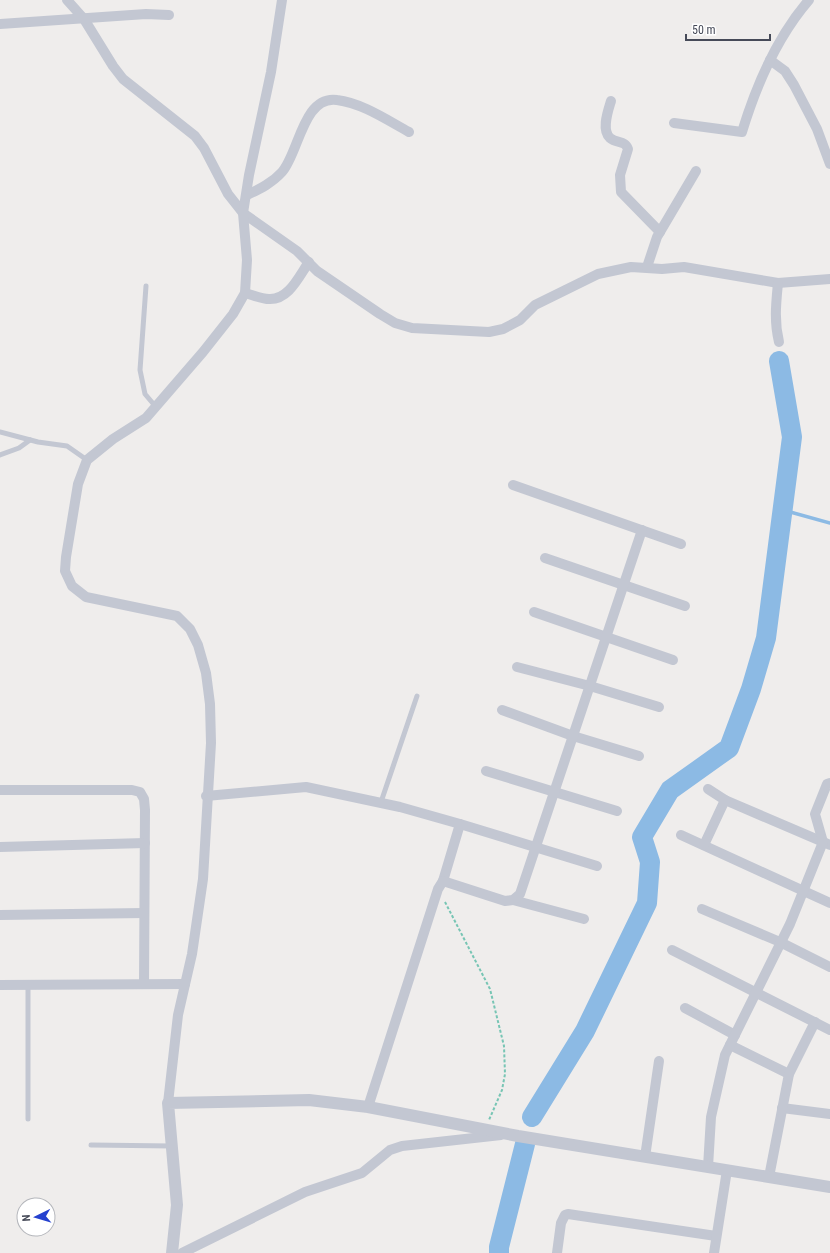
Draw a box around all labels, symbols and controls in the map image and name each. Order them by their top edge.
scale bar [686,16,770,42]
text: 50 m [692,23,716,37]
north arrow [16,1197,56,1237]
text: N [20,1214,33,1222]

